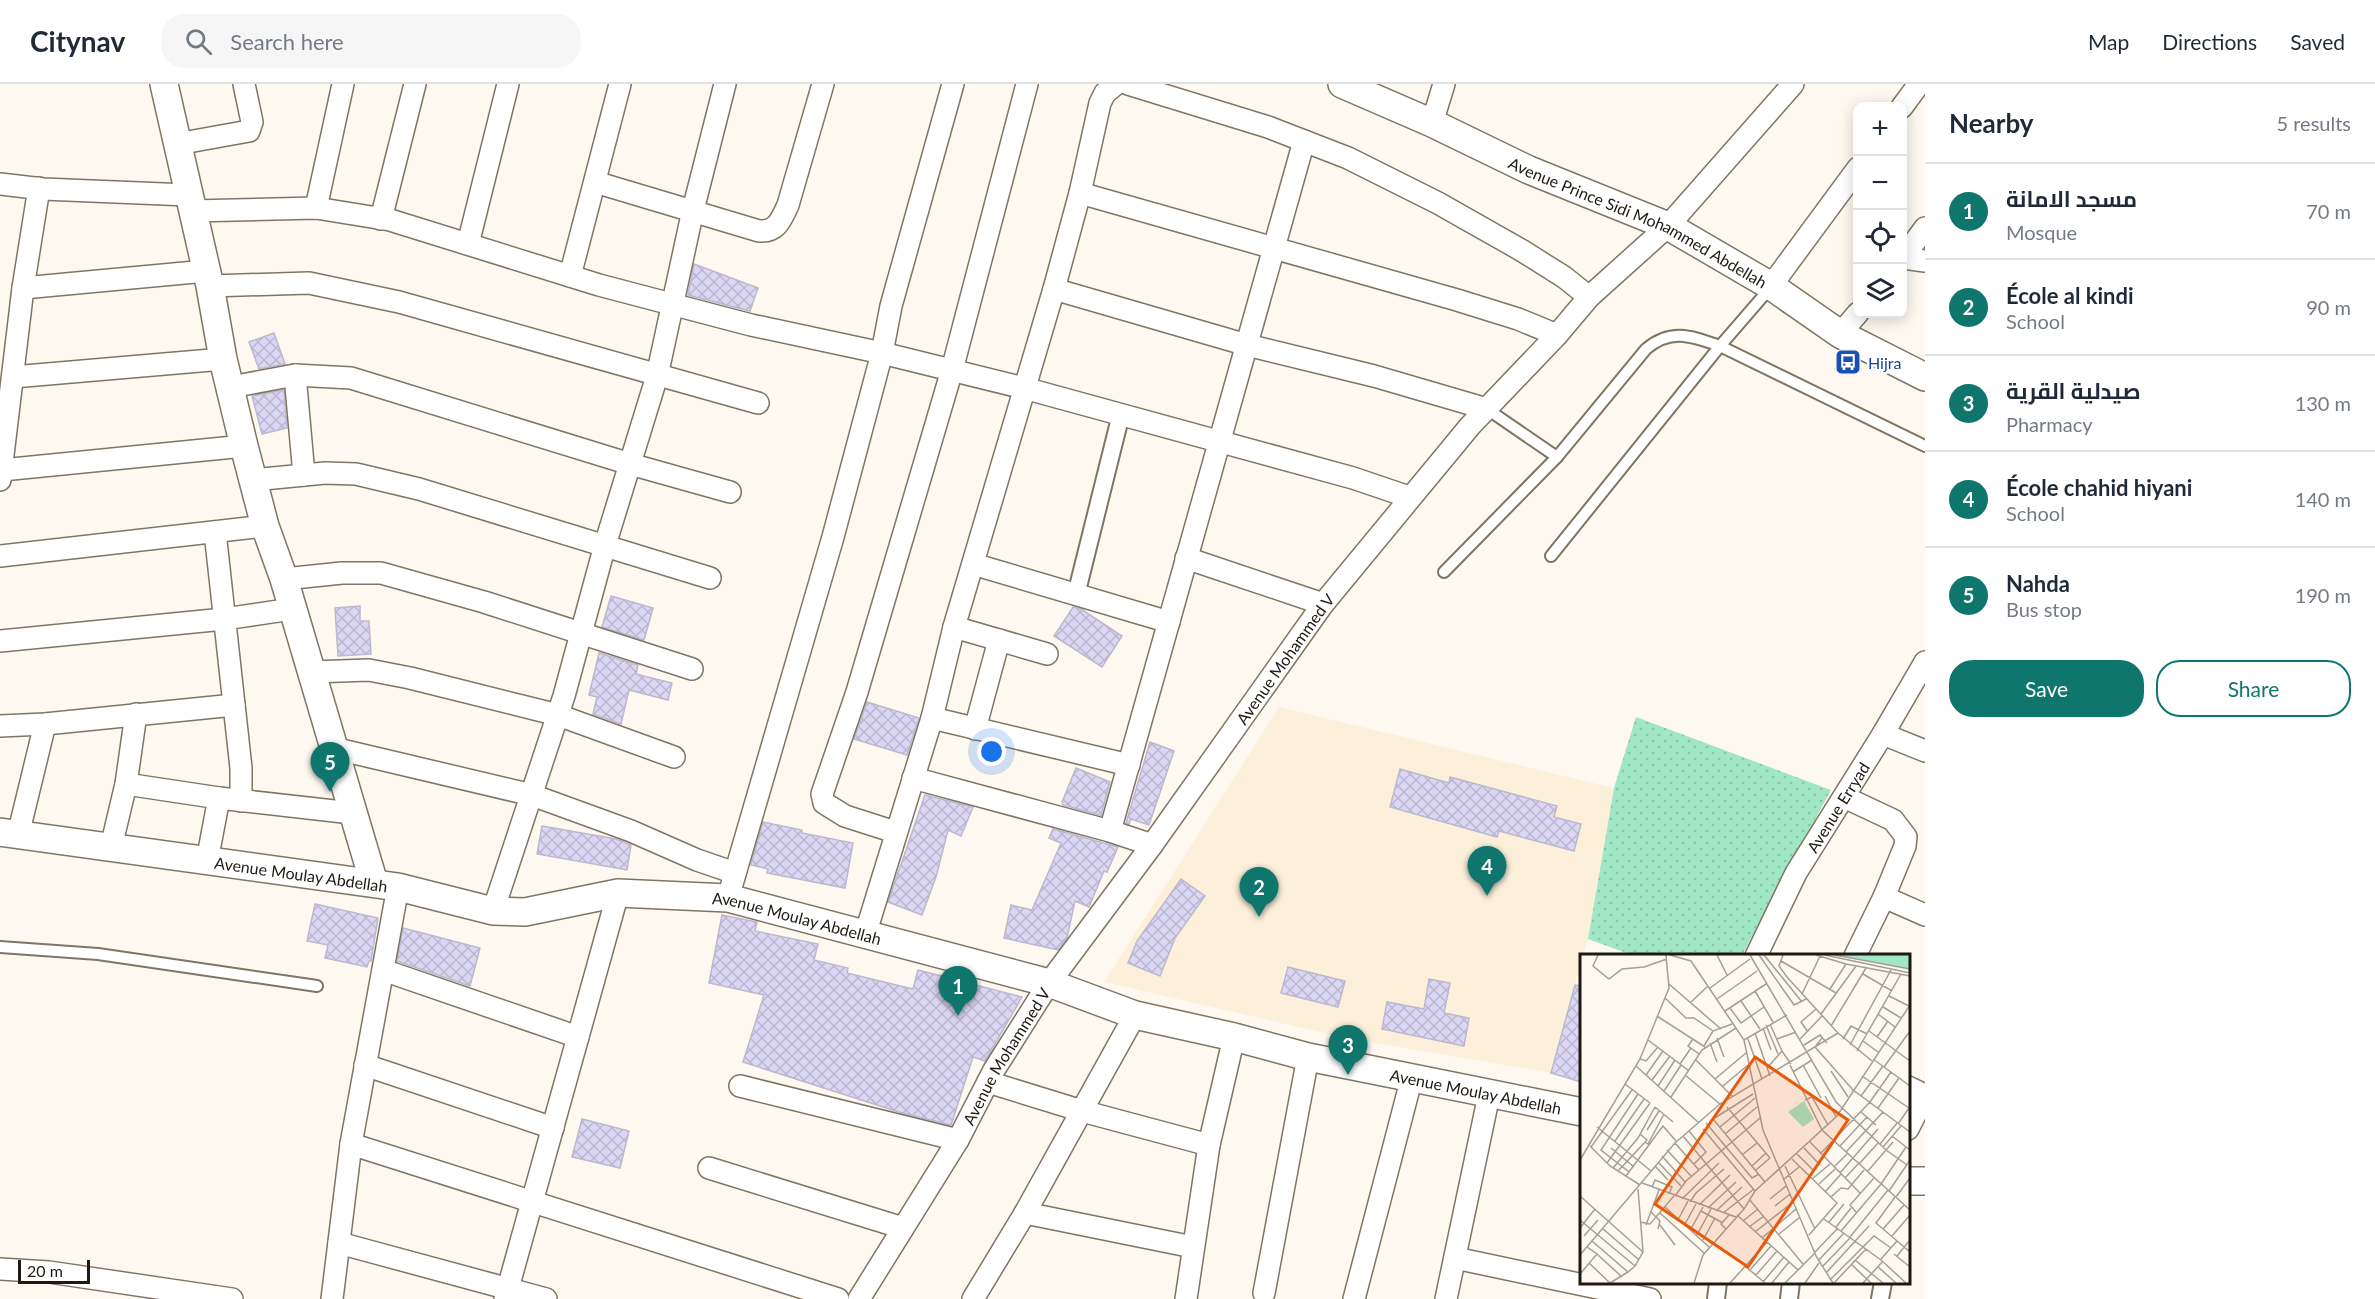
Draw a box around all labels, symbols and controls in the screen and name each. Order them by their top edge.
search box [161,14,581,68]
text: Citynav [30,24,125,58]
icon: search [182,25,215,58]
text: Search here [230,28,344,55]
text: Map [2088,29,2129,54]
text: Directions [2162,29,2257,54]
text: Saved [2290,29,2345,54]
map controls [1853,102,1907,318]
button: + [1853,102,1907,156]
text: Nearby [1949,107,2034,139]
text: 5 results [2276,111,2351,135]
street label: Avenue Prince Sidi Mohammed Abdellah [1506,152,1771,291]
button: − [1853,156,1907,210]
text: مسجد الامانة [2006,185,2137,212]
text: 1 [1963,199,1974,223]
text: 70 m [2306,199,2351,223]
button: locate [1853,210,1907,264]
text: Mosque [2006,220,2077,244]
button: layers [1853,264,1907,318]
text: École al kindi [2006,282,2134,309]
text: 2 [1963,295,1974,319]
text: 90 m [2306,295,2351,319]
text: School [2006,309,2065,333]
bus stop icon: Hijra [1833,347,1863,377]
place label: Hijra [1868,353,1901,372]
text: صيدلية القرية [2006,377,2141,404]
text: 3 [1963,391,1974,415]
text: 130 m [2295,391,2351,415]
text: Pharmacy [2006,412,2093,436]
text: École chahid hiyani [2006,474,2192,501]
text: 4 [1963,487,1974,511]
text: 140 m [2295,487,2351,511]
text: School [2006,501,2065,525]
text: Nahda [2006,570,2070,597]
text: 5 [1963,583,1974,607]
text: 190 m [2295,583,2351,607]
street label: Avenue Mohammed V [1232,589,1338,727]
text: Bus stop [2006,597,2082,621]
button: Save [1949,660,2144,717]
button: Share [2156,660,2351,717]
your location [977,737,1006,766]
pin: 5 [310,742,350,792]
street label: Avenue Erryad [1802,758,1873,856]
pin: 4 [1468,846,1506,896]
street label: Avenue Moulay Abdellah [213,852,389,895]
pin: 2 [1240,868,1278,917]
street label: Avenue Moulay Abdellah [712,888,884,948]
inset map [1580,954,1910,1284]
pin: 1 [938,966,978,1016]
street label: Avenue Mohammed V [958,984,1053,1128]
pin: 3 [1328,1026,1368,1075]
street label: Avenue Moulay Abdellah [1389,1064,1563,1117]
scale bar [18,1257,90,1284]
text: 20 m [27,1261,63,1280]

